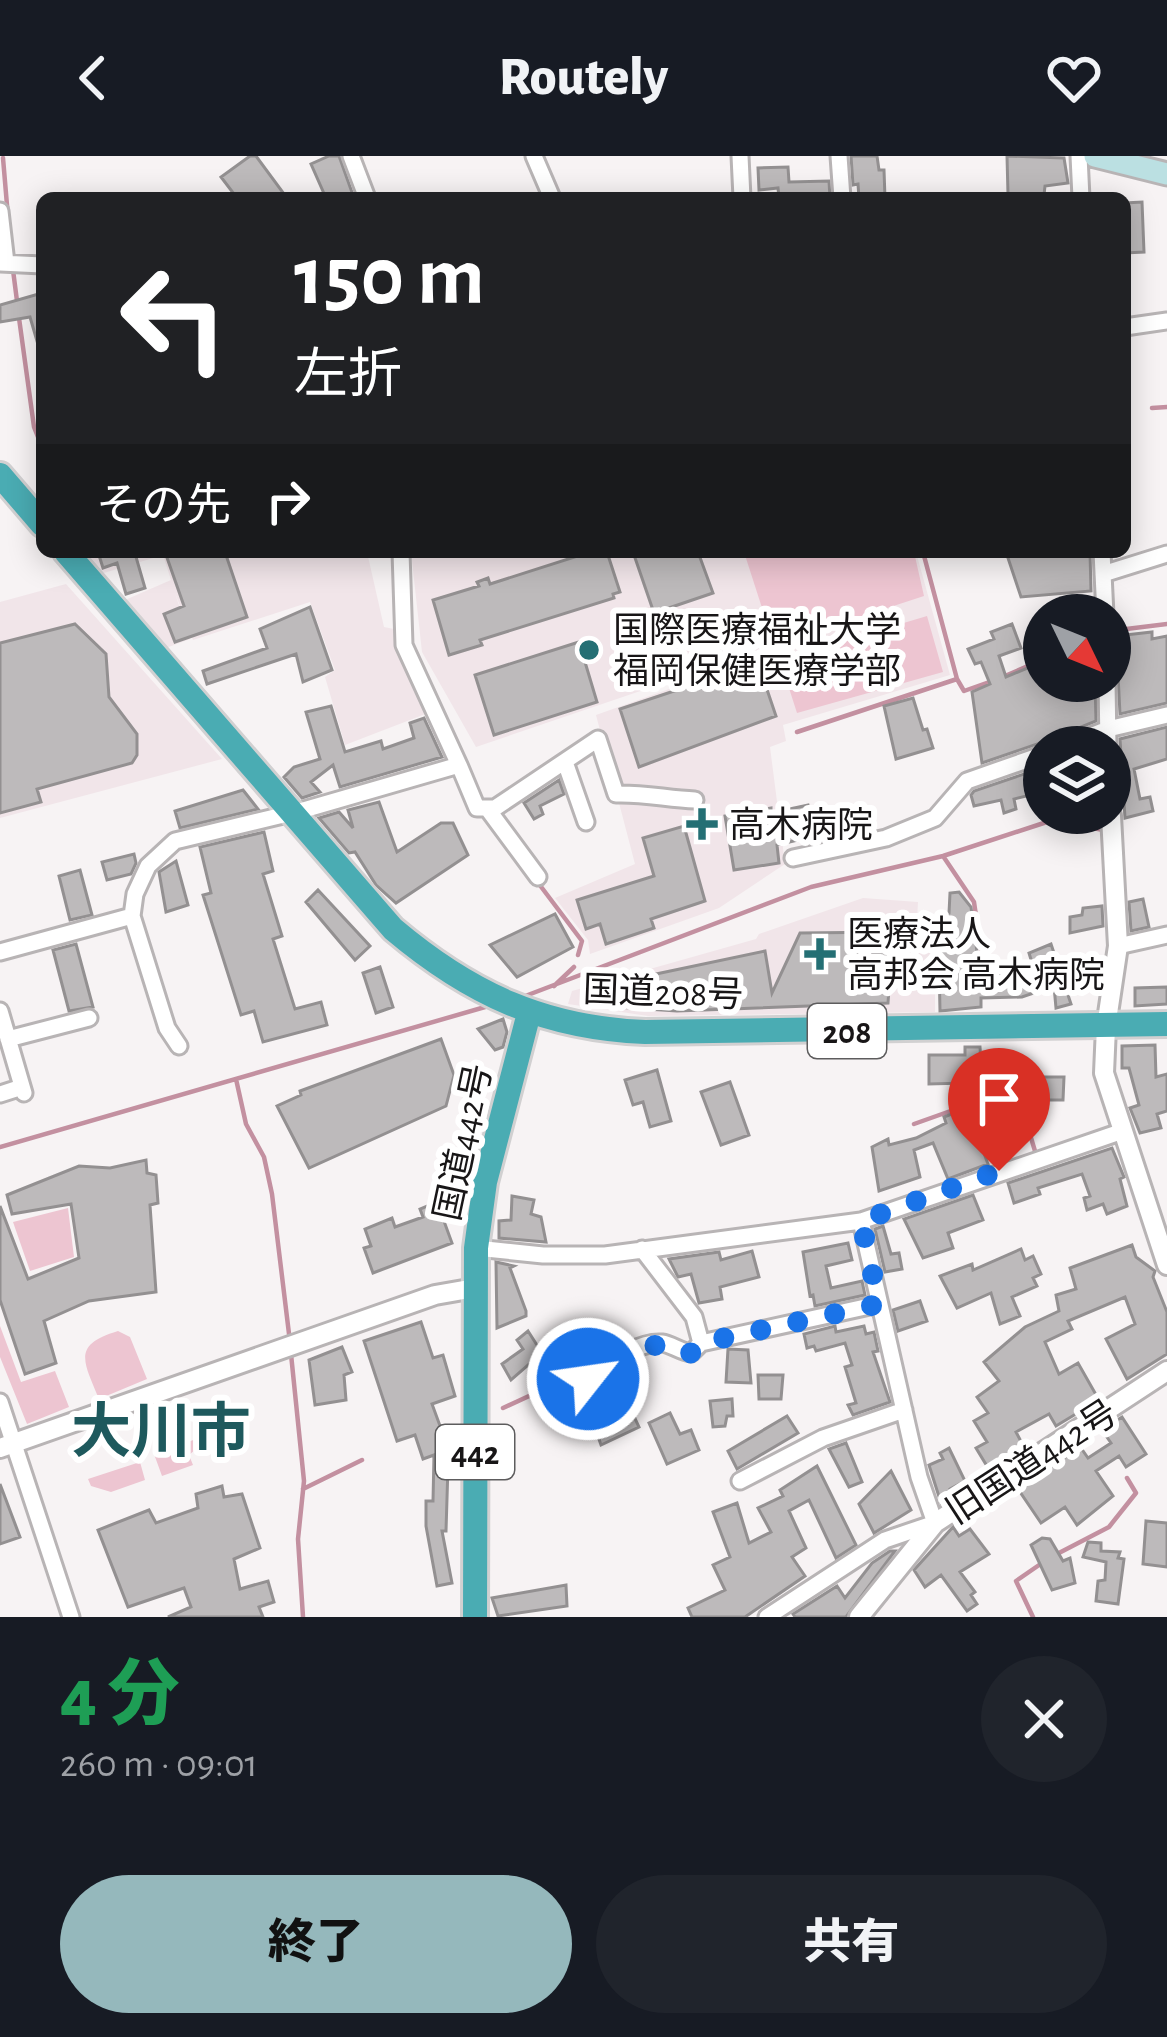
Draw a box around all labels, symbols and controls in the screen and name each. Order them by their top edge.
icon: back [60,45,126,111]
icon: heart [1041,45,1107,111]
text: Routely [499,51,668,105]
text: 150 m [294,236,485,320]
icon: left [96,240,252,396]
text: 左折 [294,349,402,403]
icon: right [255,468,321,534]
text: その先 [96,484,231,529]
north arrow [1023,594,1131,702]
map controls [1023,594,1131,834]
place label: 国際医療福祉大学 福岡保健医療学部 [613,611,901,690]
marker: 国際医療福祉大学 福岡保健医療学部 [576,637,602,663]
button: layers [1023,726,1131,834]
place label: 高木病院 [729,806,873,844]
marker: 高木病院 [686,808,718,840]
place label: 医療法人 高邦会 高木病院 [847,915,1105,994]
marker: 医療法人 高邦会 高木病院 [804,938,836,970]
street label: 国道208号 [582,970,744,1014]
road number: 208 [808,1004,886,1058]
pin [948,1048,1050,1171]
street label: 国道442号 [428,1060,498,1224]
icon: arrive [966,1066,1032,1132]
position arrow [525,1316,651,1442]
street label: 旧国道442号 [939,1393,1124,1531]
district label: 大川市 [71,1400,251,1464]
road number: 442 [436,1425,514,1479]
button: close [981,1656,1107,1782]
text: 4 分 [60,1660,179,1732]
text: 260 m · 09:01 [60,1745,258,1784]
button: 終了 [60,1875,572,2013]
button: 共有 [596,1875,1107,2013]

